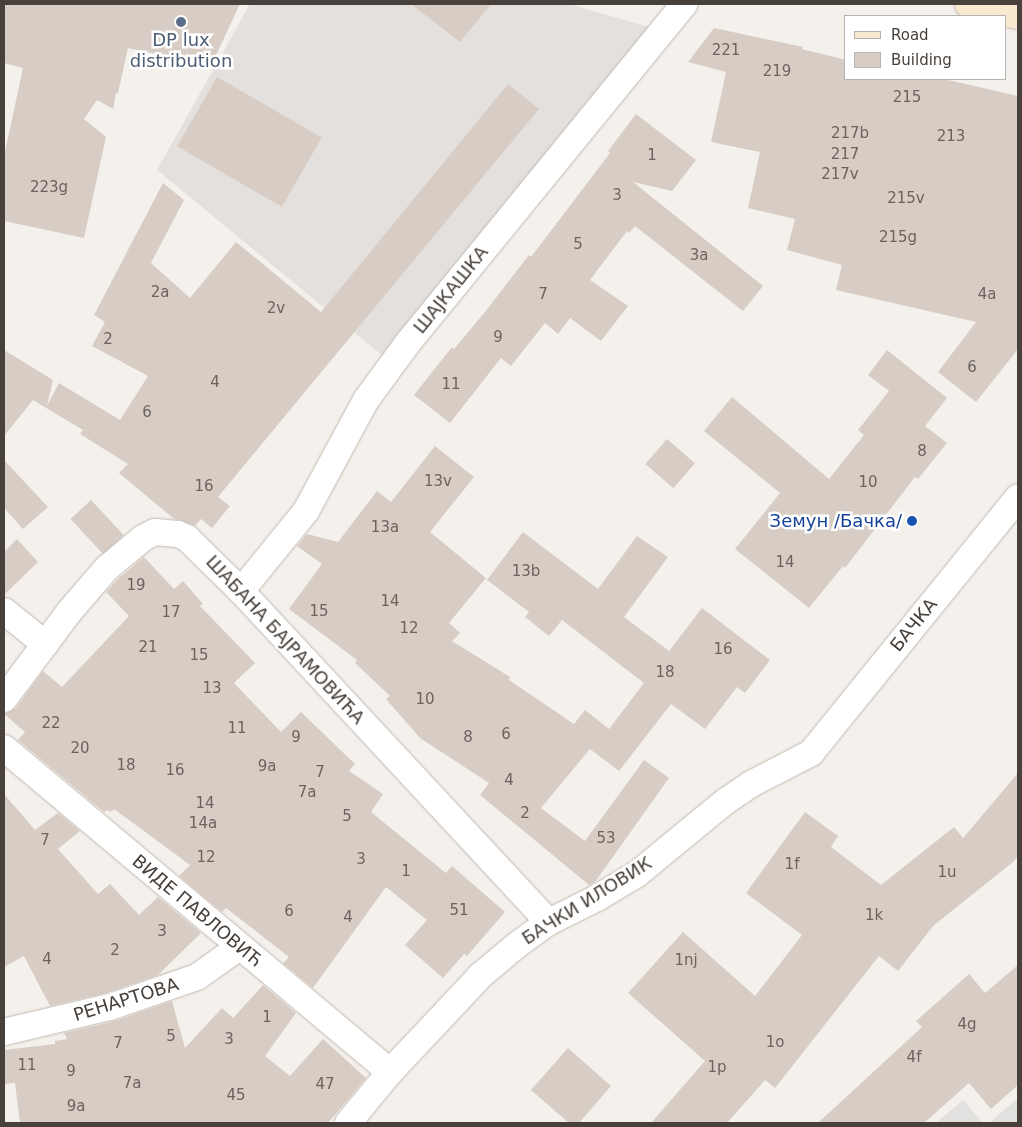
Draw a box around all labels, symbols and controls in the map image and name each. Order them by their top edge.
legend [844,15,1007,80]
marker: DP lux distribution [175,16,187,28]
text: Road [891,26,929,44]
place label: DP lux distribution [130,30,232,72]
house number: 221 [712,42,740,60]
text: Building [891,51,952,69]
house number: 219 [763,63,791,81]
house number: 215 [893,89,921,107]
house number: 217b [831,125,869,143]
house number: 213 [937,128,965,146]
house number: 217 [831,146,859,164]
house number: 1 [647,147,657,165]
house number: 217v [821,166,859,184]
house number: 223g [30,179,68,197]
house number: 3 [612,187,622,205]
house number: 215v [887,190,925,208]
house number: 215g [879,229,917,247]
house number: 5 [573,236,583,254]
street label: ШАЈКАШКА [409,242,493,338]
house number: 3a [690,247,708,265]
house number: 2a [151,284,169,302]
house number: 7 [538,286,548,304]
house number: 4a [978,286,996,304]
house number: 2v [267,300,285,318]
house number: 9 [493,329,503,347]
house number: 2 [103,331,113,349]
house number: 6 [967,359,977,377]
house number: 4 [210,374,220,392]
house number: 11 [441,376,461,394]
house number: 6 [142,404,152,422]
house number: 8 [917,443,927,461]
house number: 13v [424,473,452,491]
house number: 10 [858,474,878,492]
house number: 16 [194,478,214,496]
place label: Земун /Бачка/ [770,510,902,532]
marker: Земун /Бачка/ [906,515,918,527]
house number: 13a [371,519,399,537]
street label: ШАБАНА БАЈРАМОВИЋА [201,551,369,729]
house number: 14 [775,554,795,572]
house number: 13b [512,563,540,581]
house number: 19 [126,577,146,595]
house number: 14 [380,593,400,611]
street label: БАЧКА [886,594,942,656]
house number: 15 [309,603,329,621]
house number: 17 [161,604,181,622]
house number: 12 [399,620,419,638]
house number: 21 [138,639,158,657]
house number: 16 [713,641,733,659]
house number: 15 [189,647,209,665]
house number: 18 [655,664,675,682]
house number: 13 [202,680,222,698]
house number: 10 [415,691,435,709]
house number: 22 [41,715,61,733]
house number: 11 [227,720,247,738]
house number: 6 [501,726,511,744]
house number: 9 [291,729,301,747]
house number: 8 [463,729,473,747]
house number: 20 [70,740,90,758]
house number: 18 [116,757,136,775]
house number: 9a [258,758,276,776]
house number: 16 [165,762,185,780]
house number: 7 [315,764,325,782]
house number: 4 [504,772,514,790]
house number: 7a [298,784,316,802]
house number: 14 [195,795,215,813]
house number: 2 [520,805,530,823]
house number: 5 [342,808,352,826]
house number: 14a [189,815,217,833]
house number: 53 [596,830,616,848]
house number: 7 [40,832,50,850]
house number: 12 [196,849,216,867]
street label: ВИДЕ ПАВЛОВИЋ [128,850,266,972]
house number: 3 [356,851,366,869]
street label: БАЧКИ ИЛОВИК [518,852,656,950]
house number: 1f [785,856,799,874]
house number: 1 [401,863,411,881]
house number: 1u [937,864,957,882]
house number: 51 [449,902,469,920]
house number: 6 [284,903,294,921]
house number: 1k [865,907,883,925]
house number: 4 [343,909,353,927]
house number: 3 [157,923,167,941]
house number: 2 [110,942,120,960]
house number: 4 [42,951,52,969]
house number: 1nj [674,952,698,970]
street label: РЕНАРТОВА [71,974,181,1026]
house number: 1 [262,1009,272,1027]
house number: 4g [957,1016,977,1034]
house number: 5 [166,1028,176,1046]
house number: 3 [224,1031,234,1049]
house number: 1o [766,1034,784,1052]
house number: 7 [113,1035,123,1053]
house number: 4f [907,1049,921,1067]
house number: 11 [17,1057,37,1075]
house number: 1p [707,1059,727,1077]
house number: 9 [66,1063,76,1081]
house number: 7a [123,1075,141,1093]
house number: 47 [315,1076,335,1094]
house number: 45 [226,1087,246,1105]
house number: 9a [67,1098,85,1116]

